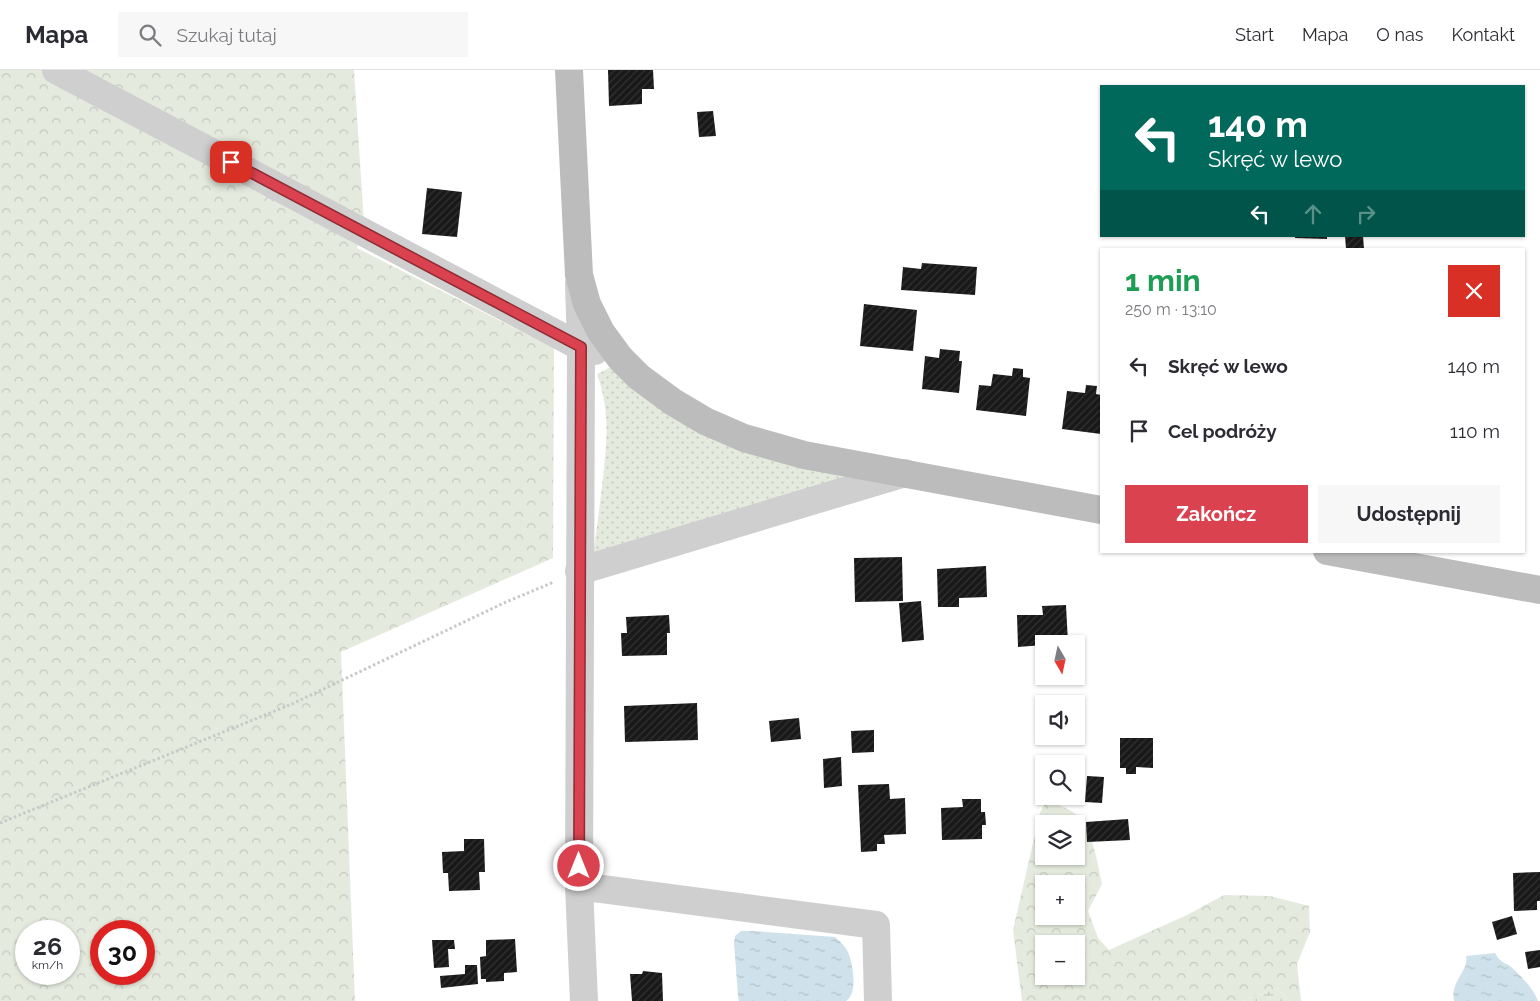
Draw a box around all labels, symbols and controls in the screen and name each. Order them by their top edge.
search box [118,12,468,57]
text: Mapa [25,20,88,49]
icon: search [136,21,164,49]
text: Szukaj tutaj [176,24,277,46]
text: Start [1235,24,1274,45]
text: Mapa [1302,24,1348,45]
text: O nas [1376,24,1423,45]
text: Kontakt [1451,24,1515,45]
text: 140 m [1208,104,1308,145]
icon: left [1125,105,1190,170]
pin [210,141,252,183]
text: Skręć w lewo [1208,146,1342,172]
icon: arrive [217,148,245,176]
icon: left [1246,200,1274,228]
icon: ahead [1299,200,1327,228]
icon: right [1352,200,1380,228]
text: 1 min [1125,263,1201,298]
button: close [1448,265,1500,317]
text: 250 m · 13:10 [1125,300,1217,319]
icon: left [1125,352,1153,380]
text: Skręć w lewo [1168,355,1288,377]
text: 140 m [1448,355,1500,377]
icon: arrive [1125,417,1153,445]
text: Cel podróży [1168,420,1277,442]
text: 110 m [1450,420,1500,442]
button: Zakończ [1125,485,1308,543]
button: Udostępnij [1318,485,1500,543]
north arrow [1035,635,1085,685]
map controls [1035,635,1085,985]
button: sound [1035,695,1085,745]
button: search [1035,755,1085,805]
button: layers [1035,815,1085,865]
position arrow [552,839,604,891]
button: + [1035,875,1085,925]
speed limit sign: 30 [90,920,155,985]
text: 26 [33,931,62,961]
button: − [1035,935,1085,985]
text: km/h [32,958,63,972]

